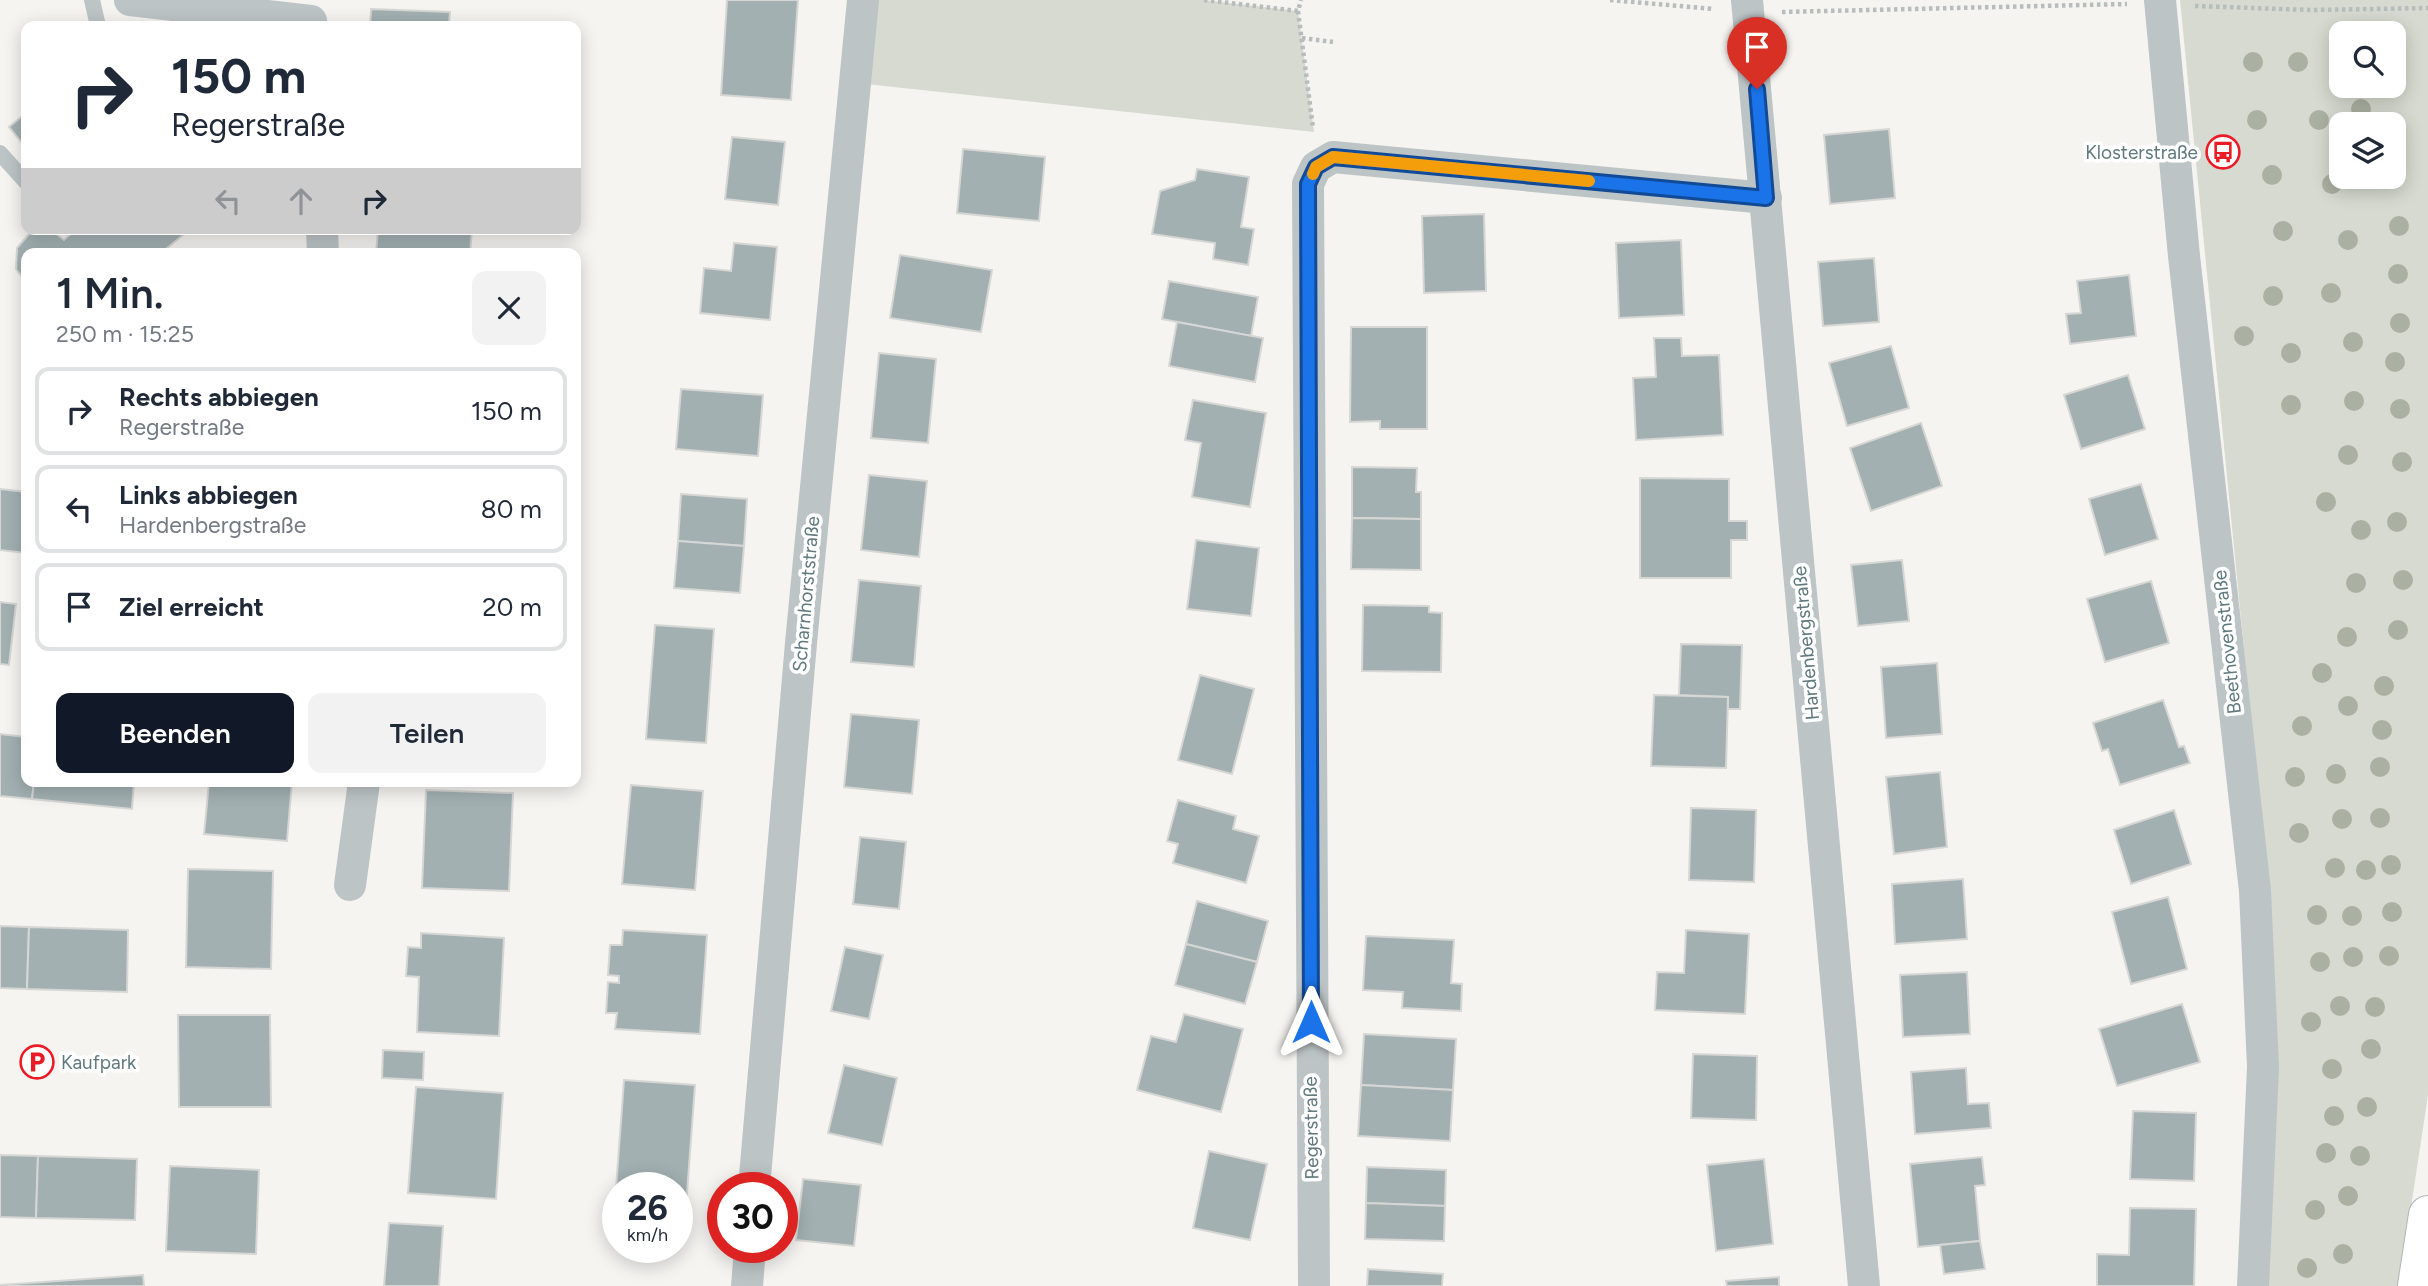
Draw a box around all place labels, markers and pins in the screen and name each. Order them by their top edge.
pin [1727,17,1787,89]
bus stop icon: Klosterstraße [2204,133,2242,171]
place label: Klosterstraße [2085,141,2198,164]
parking icon: Kaufpark [18,1043,56,1081]
place label: Kaufpark [61,1051,137,1074]

